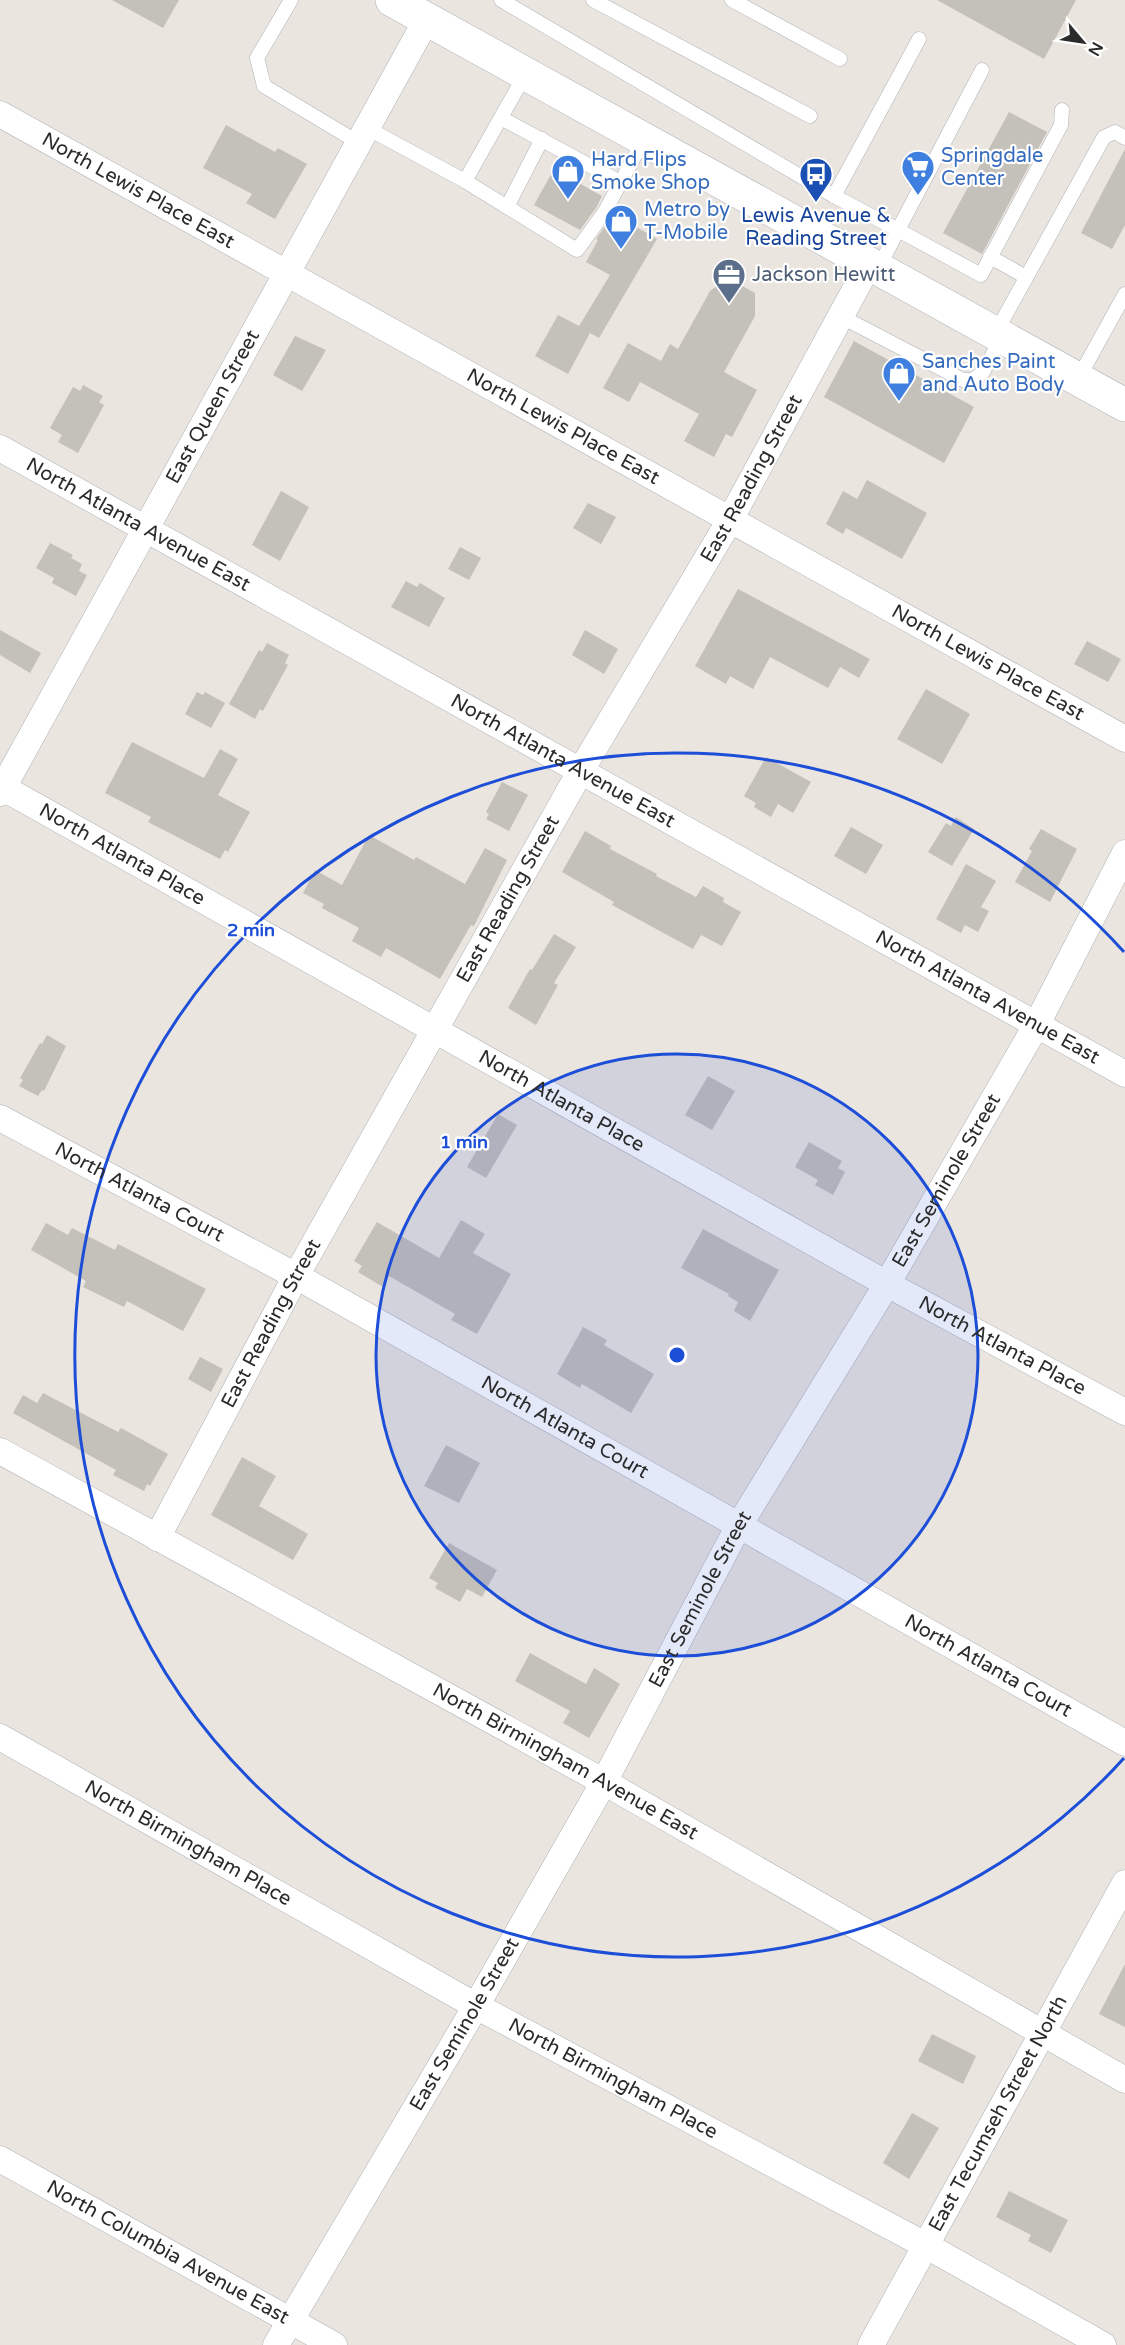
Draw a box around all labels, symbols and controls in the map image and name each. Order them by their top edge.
north arrow [1053,12,1113,72]
text: N [1083,38,1107,59]
street label: North Lewis Place East [38,128,239,254]
place label: Springdale Center [941,144,1043,191]
place label: Hard Flips Smoke Shop [591,148,710,195]
supermarket icon: Springdale Center [900,149,936,196]
shop icon: Hard Flips Smoke Shop [550,153,586,200]
bus stop icon: Lewis Avenue & Reading Street [798,156,834,203]
place label: Metro by T-Mobile [644,198,730,245]
shop icon: Metro by T-Mobile [603,203,639,250]
place label: Lewis Avenue & Reading Street [741,204,891,251]
office icon: Jackson Hewitt [711,257,747,304]
place label: Jackson Hewitt [752,263,896,287]
street label: East Queen Street [161,326,265,488]
place label: Sanches Paint and Auto Body [922,350,1064,397]
shop icon: Sanches Paint and Auto Body [881,355,917,402]
street label: North Lewis Place East [462,364,664,490]
street label: East Reading Street [695,390,808,567]
street label: North Atlanta Avenue East [22,453,255,597]
street label: North Lewis Place East [887,600,1089,726]
street label: North Atlanta Avenue East [446,689,679,833]
street label: North Atlanta Place [35,798,209,911]
street label: East Reading Street [452,811,565,987]
text: 2 min [227,919,275,941]
street label: North Atlanta Avenue East [871,925,1104,1070]
street label: North Atlanta Place [474,1045,649,1157]
street label: East Seminole Street [887,1089,1006,1272]
text: 1 min [440,1131,488,1153]
street label: North Atlanta Court [51,1137,228,1247]
street label: East Reading Street [216,1235,326,1412]
street label: North Atlanta Place [914,1291,1090,1401]
centre of rings [667,1345,687,1365]
street label: North Atlanta Court [477,1371,653,1484]
street label: East Seminole Street [644,1506,757,1692]
street label: North Atlanta Court [900,1609,1076,1723]
street label: North Birmingham Avenue East [428,1678,703,1845]
street label: North Birmingham Place [80,1775,296,1911]
street label: East Seminole Street [405,1933,525,2115]
street label: East Tecumseh Street North [924,1991,1073,2236]
street label: North Birmingham Place [504,2013,722,2144]
street label: North Columbia Avenue East [42,2175,294,2330]

